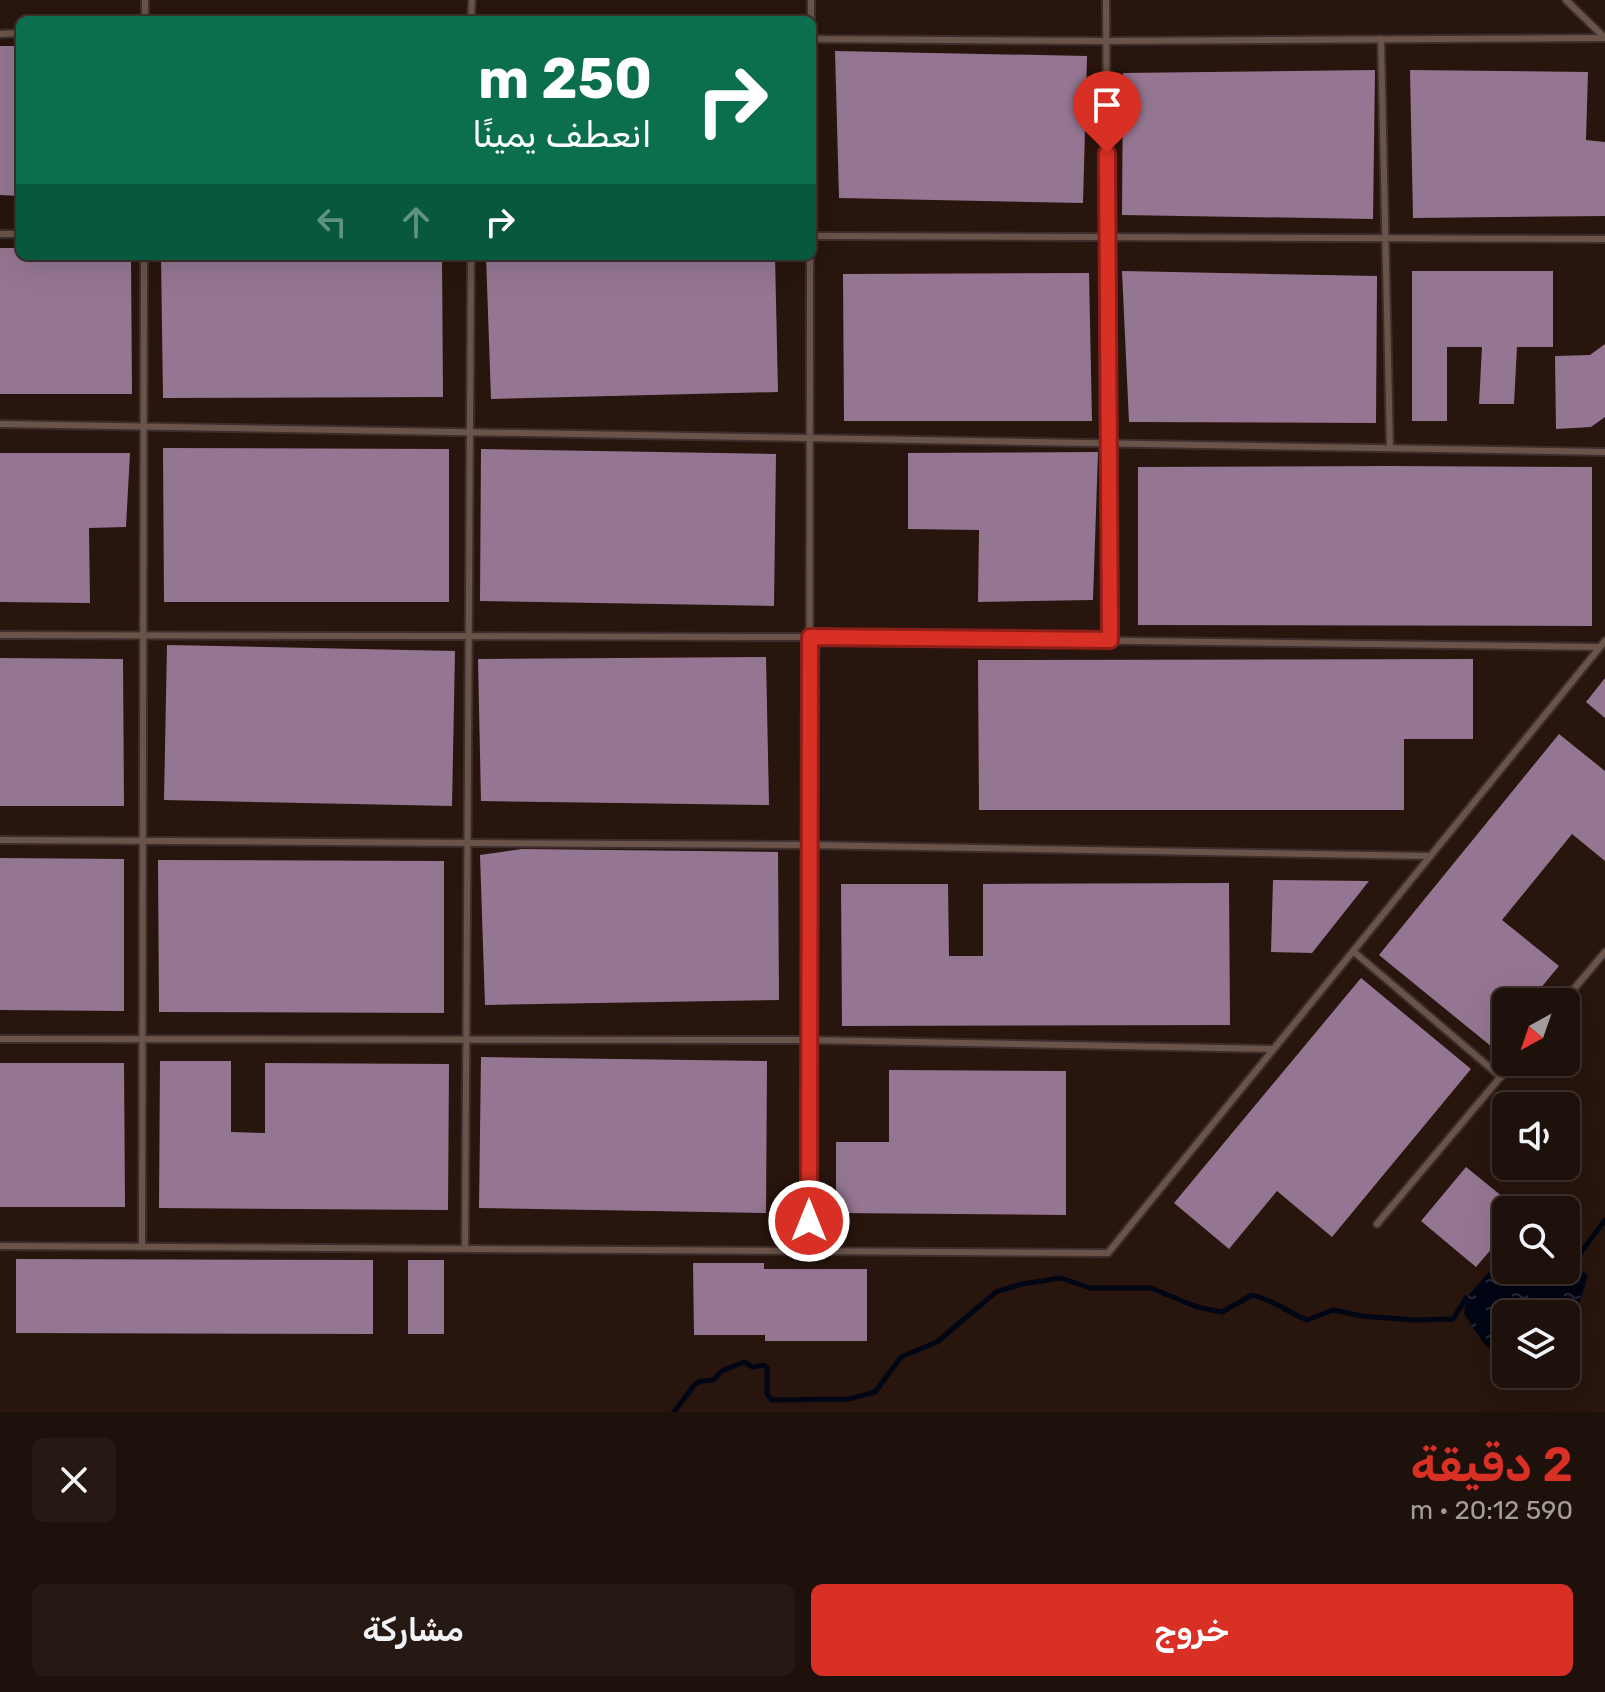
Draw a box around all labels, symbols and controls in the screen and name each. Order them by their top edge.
text: 250 m [478,46,652,112]
icon: right [680,48,784,152]
pin [1073,71,1141,153]
icon: arrive [1085,83,1129,127]
text: انعطف يمينًا [472,113,652,156]
icon: left [310,200,354,244]
icon: ahead [394,200,438,244]
icon: right [478,200,522,244]
north arrow [1492,988,1580,1076]
map controls [1492,988,1580,1388]
button: sound [1492,1092,1580,1180]
position arrow [767,1179,851,1263]
button: search [1492,1196,1580,1284]
button: layers [1492,1300,1580,1388]
text: 2 دقيقة [1411,1436,1573,1493]
button: close [32,1438,116,1522]
text: 590 m · 20:12 [1410,1495,1573,1526]
button: مشاركة [32,1584,795,1676]
button: خروج [811,1584,1573,1676]

